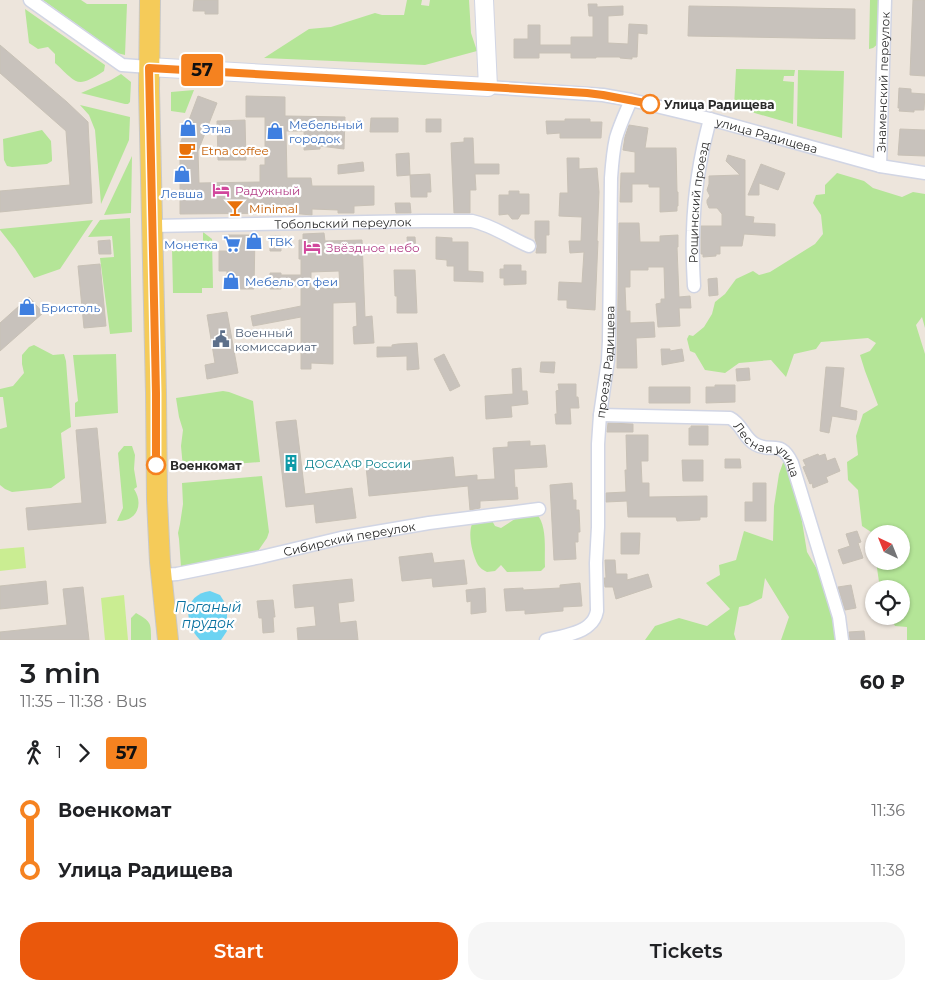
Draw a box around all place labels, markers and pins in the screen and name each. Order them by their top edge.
marker: Улица Радищева [640,94,660,114]
place label: Улица Радищева [664,97,775,112]
place label: Мебельный городок [289,117,363,146]
shop icon: Этна [178,118,198,138]
place label: Этна [202,121,231,136]
shop icon: Мебельный городок [265,121,285,141]
cafe icon: Etna coffee [177,140,197,160]
place label: Etna coffee [201,143,269,158]
shop icon: Левша [172,164,192,184]
hotel icon: Радужный [211,180,231,200]
place label: Радужный [235,183,300,198]
place label: Левша [161,186,203,201]
bar icon: Minimal [225,198,245,218]
place label: Minimal [249,201,298,216]
shop icon: TBK [244,231,264,251]
supermarket icon: Монетка [222,234,242,254]
place label: TBK [268,234,293,249]
place label: Монетка [164,237,218,252]
hotel icon: Звёздное небо [302,237,322,257]
place label: Звёздное небо [326,240,420,255]
shop icon: Мебель от феи [221,271,241,291]
place label: Мебель от феи [245,274,338,289]
shop icon: Бристоль [17,297,37,317]
place label: Бристоль [41,300,100,315]
place label: Военный комиссариат [235,325,317,354]
public building icon: Военный комиссариат [211,329,231,349]
building icon: ДОСААФ России [281,453,301,473]
marker: Военкомат [146,455,166,475]
place label: ДОСААФ России [305,456,411,471]
place label: Военкомат [170,458,242,473]

